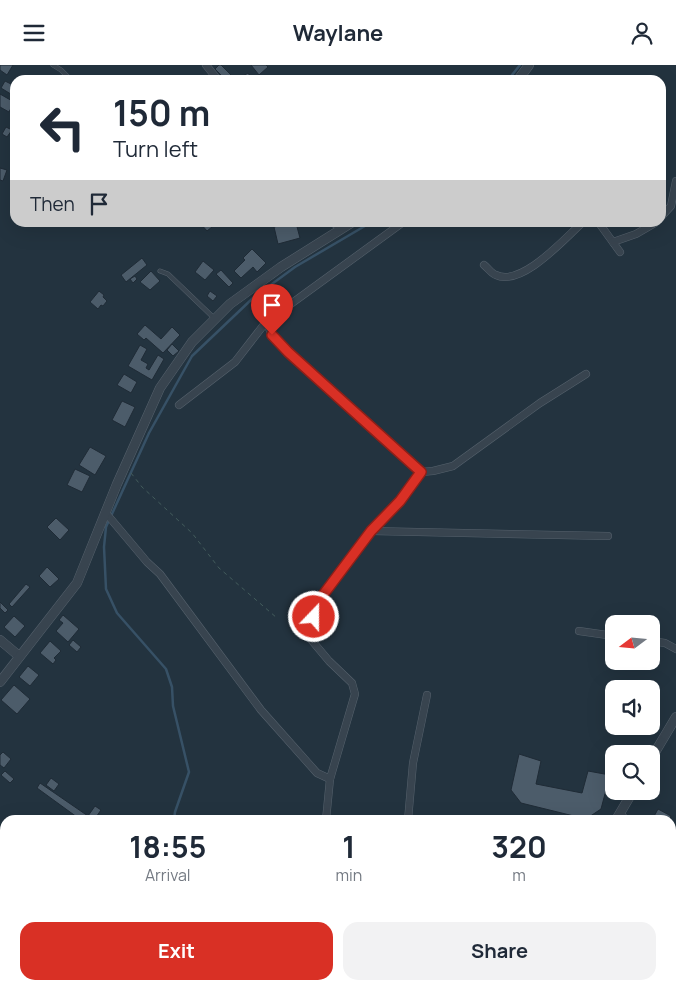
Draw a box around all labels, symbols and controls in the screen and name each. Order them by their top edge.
text: Waylane [293,18,383,48]
icon: menu [20,19,48,47]
icon: person [628,19,656,47]
text: 150 m [113,89,210,137]
icon: left [30,95,95,160]
text: Turn left [113,134,198,164]
icon: arrive [85,190,113,218]
text: Then [30,191,75,217]
pin [251,284,293,335]
icon: arrive [258,291,286,319]
position arrow [287,590,339,642]
north arrow [605,615,660,670]
map controls [605,615,660,800]
button: sound [605,680,660,735]
button: search [605,745,660,800]
text: 18:55 [129,826,206,867]
text: 1 [342,826,355,867]
text: 320 [492,826,547,867]
text: Arrival [145,864,191,886]
text: min [336,864,362,886]
text: m [512,864,526,886]
button: Exit [20,922,333,980]
button: Share [343,922,656,980]

